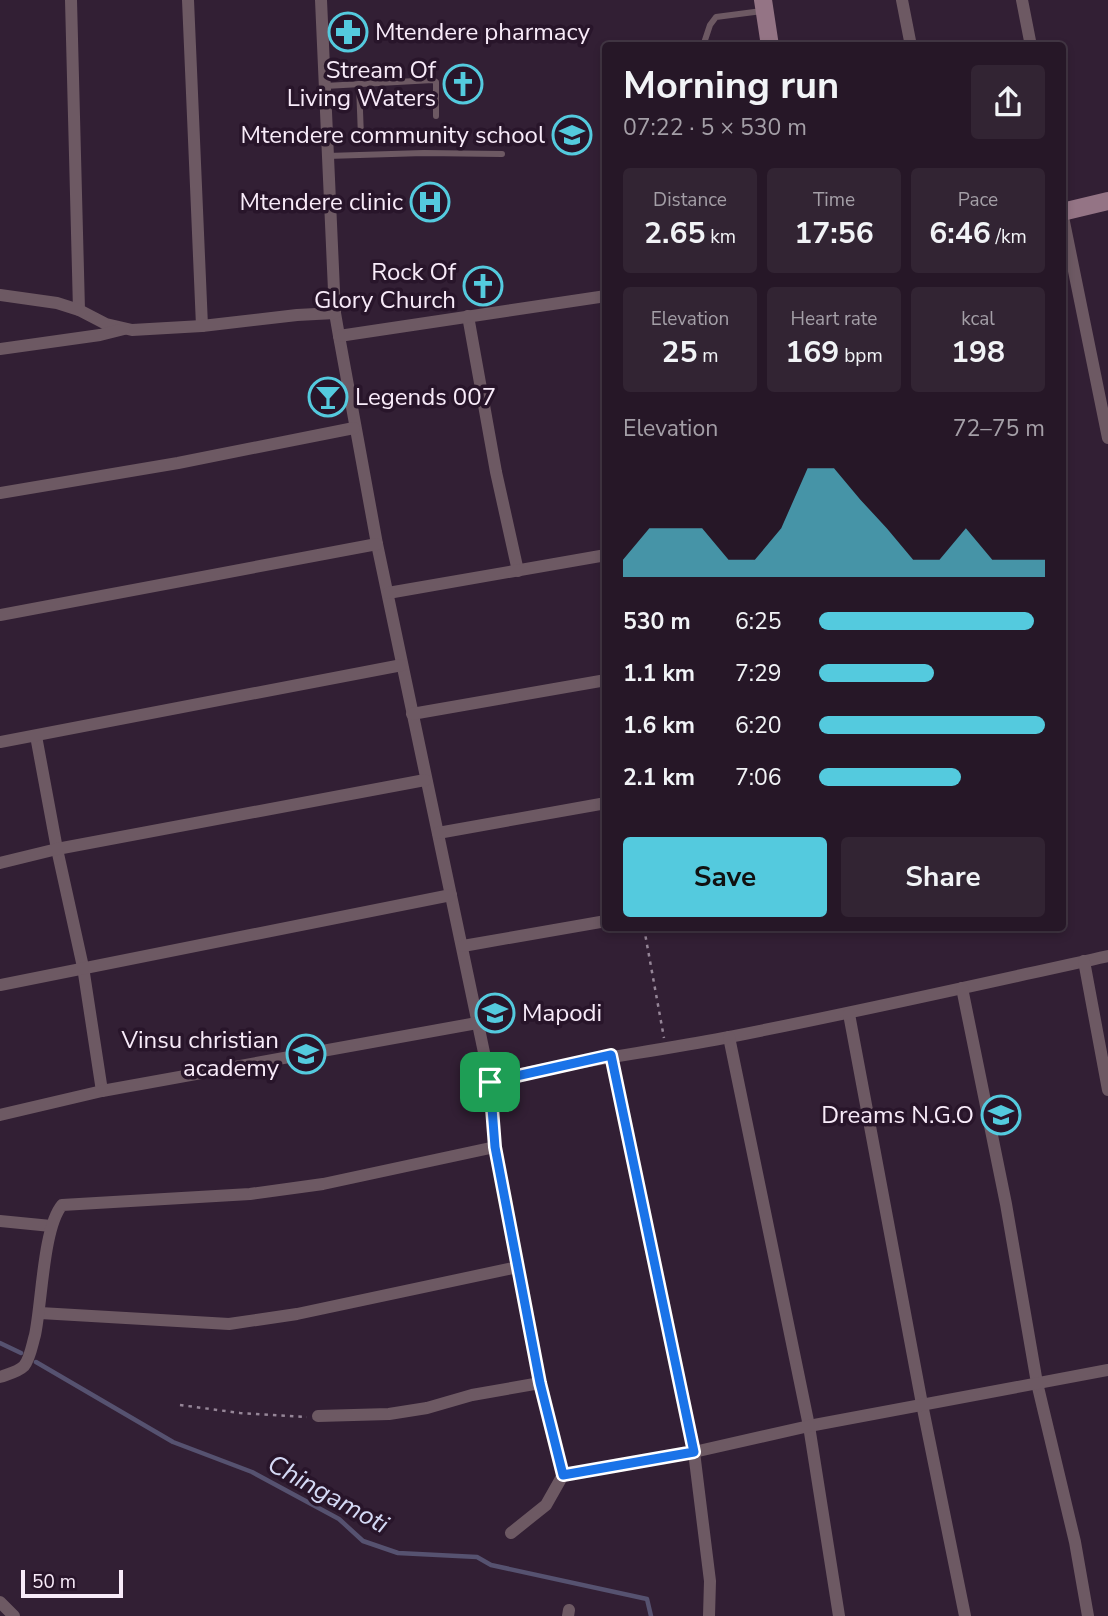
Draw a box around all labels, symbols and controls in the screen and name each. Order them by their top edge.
pharmacy icon: Mtendere pharmacy [327,11,369,53]
place label: Mtendere pharmacy [375,16,591,48]
place label: Stream Of Living Waters [287,54,437,114]
text: Morning run [623,60,839,111]
church icon: Stream Of Living Waters [442,63,484,105]
button: share [971,65,1045,139]
text: 07:22 · 5 × 530 m [623,112,807,143]
school or university icon: Mtendere community school [551,114,593,156]
place label: Mtendere community school [241,119,545,151]
hospital icon: Mtendere clinic [409,181,451,223]
place label: Mtendere clinic [240,186,403,218]
text: Distance [653,187,727,213]
text: Time [813,187,855,213]
text: Pace [958,187,998,213]
text: 2.65 [644,213,705,254]
text: 17:56 [794,213,874,254]
text: 6:46 [929,213,991,254]
text: km [705,224,736,250]
text: /km [991,224,1027,250]
place label: Rock Of Glory Church [314,256,457,316]
church icon: Rock Of Glory Church [462,265,504,307]
text: Elevation [651,306,729,332]
text: Heart rate [791,306,877,332]
text: kcal [961,306,995,332]
text: 25 [661,332,697,373]
text: 169 [785,332,839,373]
text: 198 [951,332,1005,373]
text: m [697,343,719,369]
text: bpm [839,343,883,369]
bar icon: Legends 007 [307,376,349,418]
place label: Legends 007 [355,381,496,413]
text: Elevation [623,413,718,444]
text: 72–75 m [953,413,1045,444]
text: 530 m [623,606,691,637]
text: 6:25 [735,606,782,637]
text: 1.1 km [623,658,695,689]
text: 7:29 [735,658,782,689]
text: 1.6 km [623,710,695,741]
text: 6:20 [735,710,782,741]
text: 2.1 km [623,762,695,793]
text: 7:06 [735,762,782,793]
button: Save [623,837,827,917]
button: Share [841,837,1045,917]
school or university icon: Mapodi [474,992,516,1034]
place label: Mapodi [522,997,602,1029]
place label: Vinsu christian academy [120,1024,280,1084]
school or university icon: Vinsu christian academy [285,1033,327,1075]
pin [460,1052,520,1112]
icon: arrive [471,1063,509,1101]
school or university icon: Dreams N.G.O [980,1094,1022,1136]
place label: Dreams N.G.O [821,1099,974,1131]
water label: Chingamoti [261,1446,396,1542]
scale bar [21,1567,122,1599]
text: 50 m [32,1569,76,1595]

